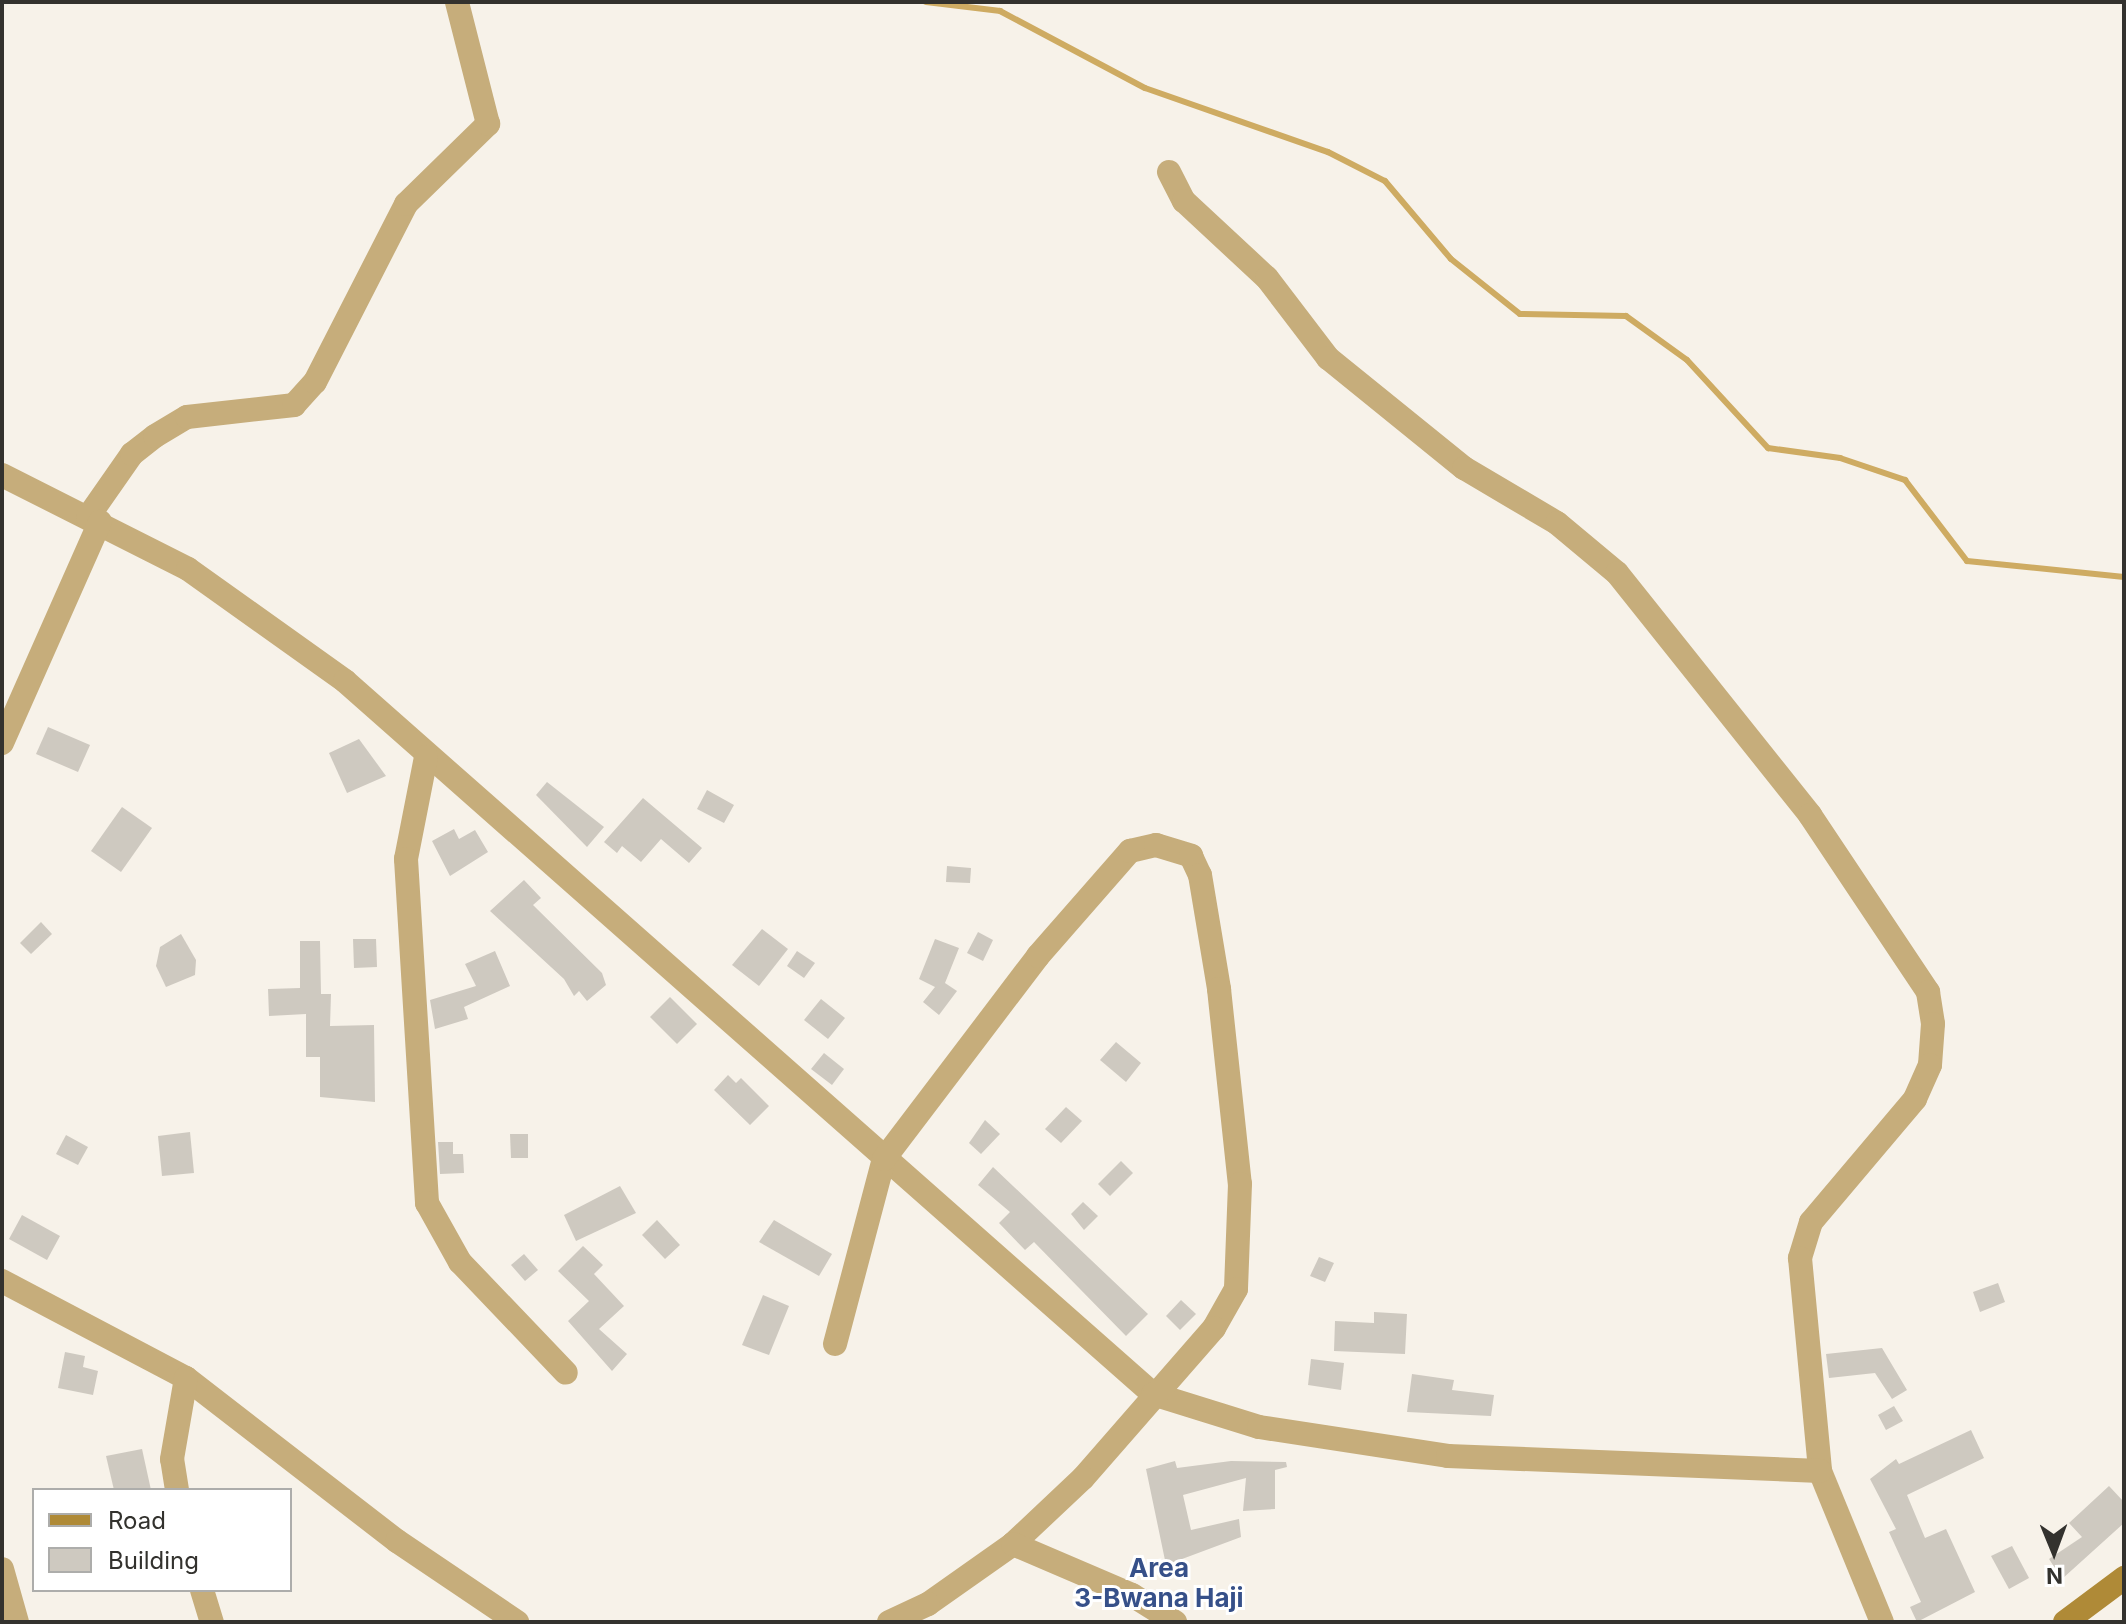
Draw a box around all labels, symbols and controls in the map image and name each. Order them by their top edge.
legend [32,1488,292,1592]
text: Road [108,1506,166,1535]
north arrow [2014,1512,2094,1592]
text: Building [108,1546,199,1575]
district label: Area 3-Bwana Haji [1074,1552,1244,1614]
text: N [2046,1563,2063,1589]

